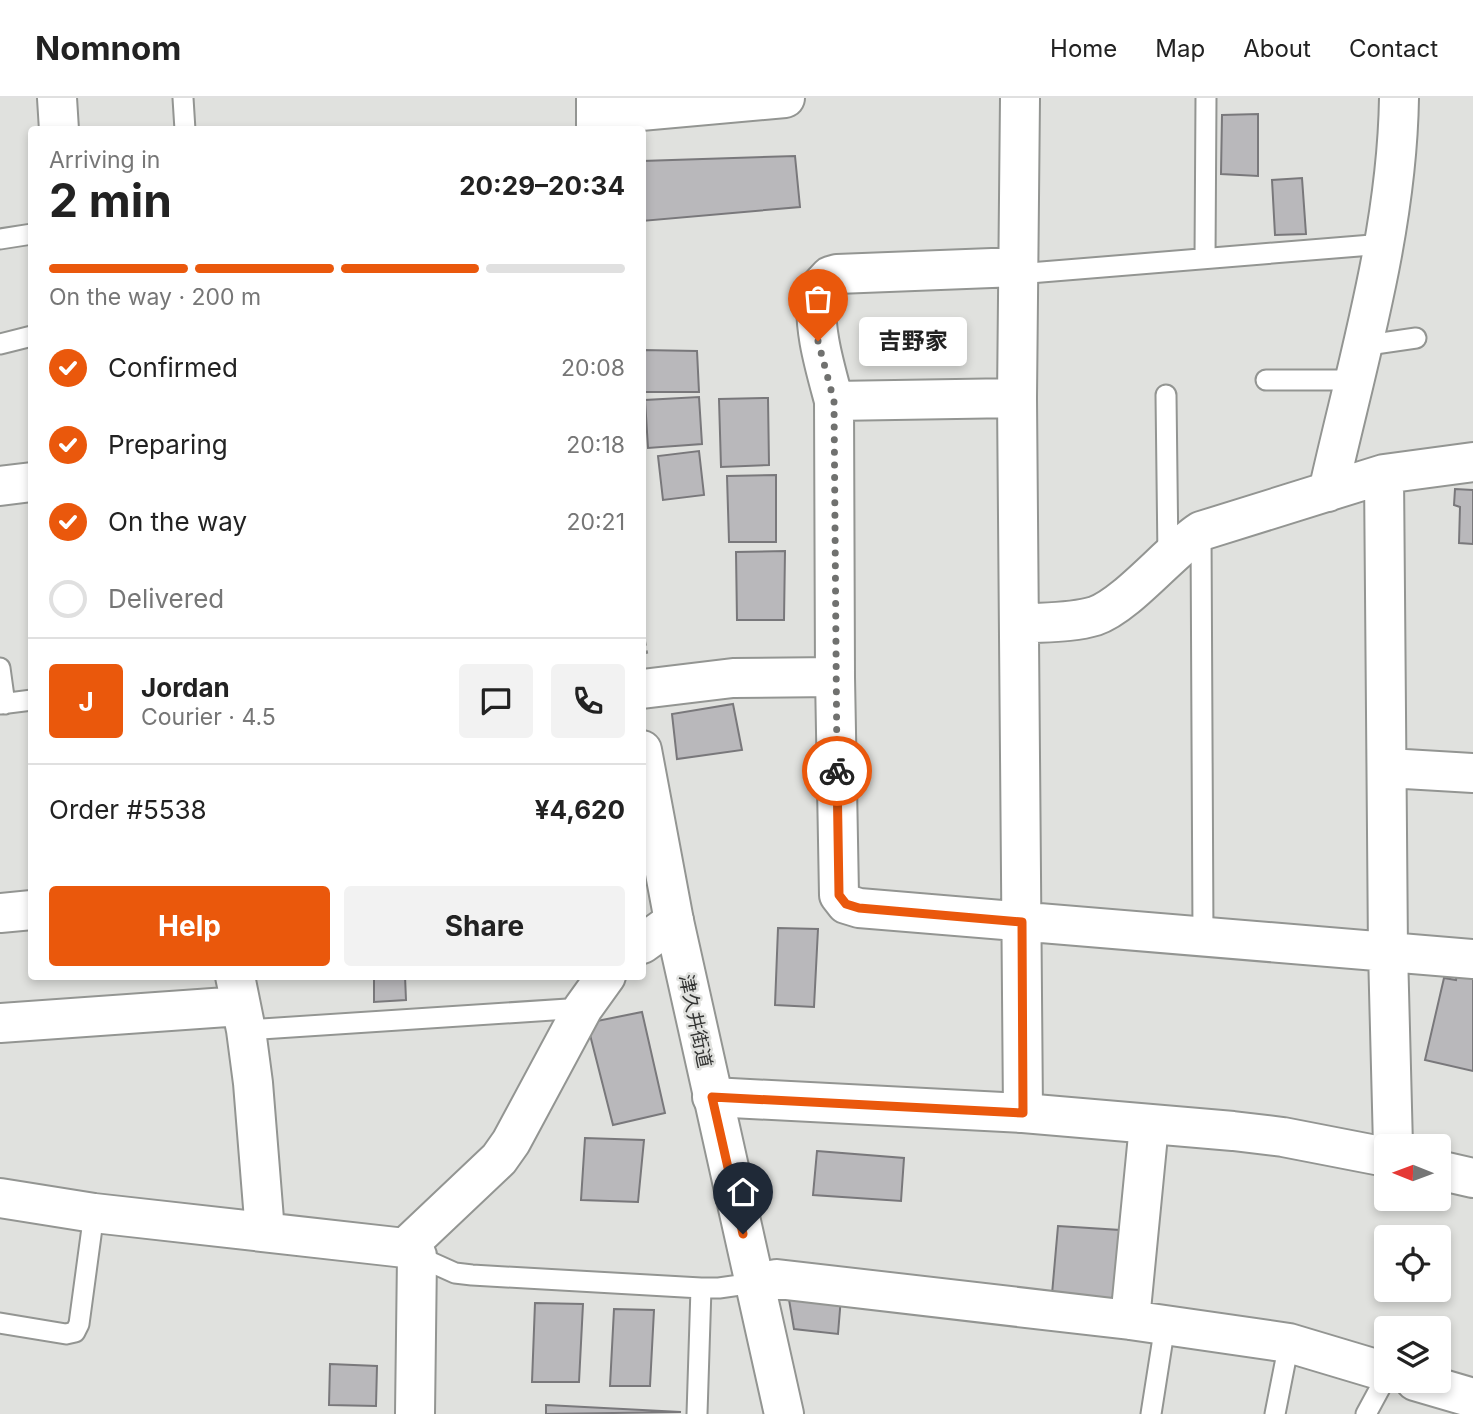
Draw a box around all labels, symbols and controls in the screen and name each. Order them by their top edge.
text: Nomnom [35,28,181,68]
text: Home [1050,34,1117,63]
text: Map [1155,34,1205,63]
text: About [1243,34,1311,63]
text: Contact [1349,34,1438,63]
text: Arriving in [49,146,160,174]
text: 20:29–20:34 [459,170,625,201]
text: 2 min [49,172,172,228]
pin [788,269,848,341]
icon: bag [799,280,837,318]
text: On the way · 200 m [49,283,261,311]
callout: 吉野家 [860,316,968,366]
text: 吉野家 [879,327,948,355]
icon: check [49,349,87,387]
text: Confirmed [108,352,238,383]
text: 20:08 [561,354,625,382]
icon: check [49,426,87,464]
text: Preparing [108,429,228,460]
text: 20:18 [566,431,625,459]
icon: check [49,503,87,541]
text: On the way [108,506,247,537]
text: 20:21 [566,508,625,536]
text: Delivered [108,583,224,614]
button: chat [459,664,533,738]
button: phone [551,664,625,738]
text: Jordan [141,672,230,703]
text: J [78,686,94,717]
text: Courier · 4.5 [141,703,276,731]
courier [802,736,872,806]
icon: bike [818,752,856,790]
text: Order #5538 [49,794,207,825]
text: ¥4,620 [535,794,625,825]
button: Help [49,886,330,966]
button: Share [344,886,625,966]
street label: 津久井街道 [674,972,717,1070]
north arrow [1374,1134,1451,1211]
map controls [1374,1134,1451,1393]
pin [713,1162,773,1234]
icon: home [724,1173,762,1211]
button: locate [1374,1225,1451,1302]
button: layers [1374,1316,1451,1393]

